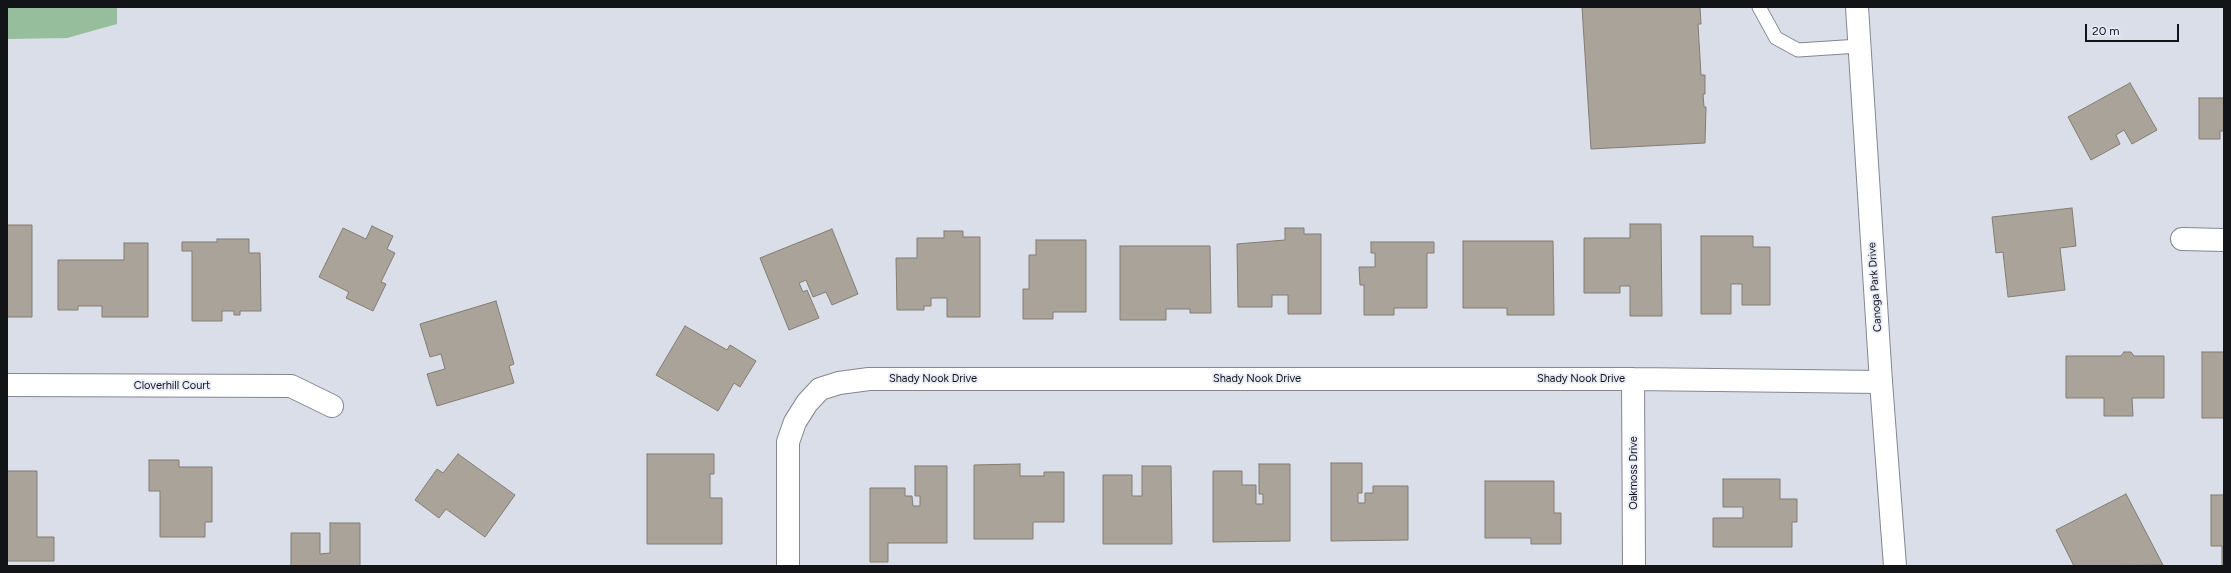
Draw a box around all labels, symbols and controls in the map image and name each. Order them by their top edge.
scale bar [2087,16,2181,42]
text: 20 m [2092,24,2120,38]
street label: Canoga Park Drive [1865,242,1885,332]
street label: Shady Nook Drive [889,372,977,386]
street label: Shady Nook Drive [1213,372,1301,386]
street label: Shady Nook Drive [1537,372,1625,386]
street label: Cloverhill Court [134,379,210,393]
street label: Oakmoss Drive [1627,436,1641,510]

